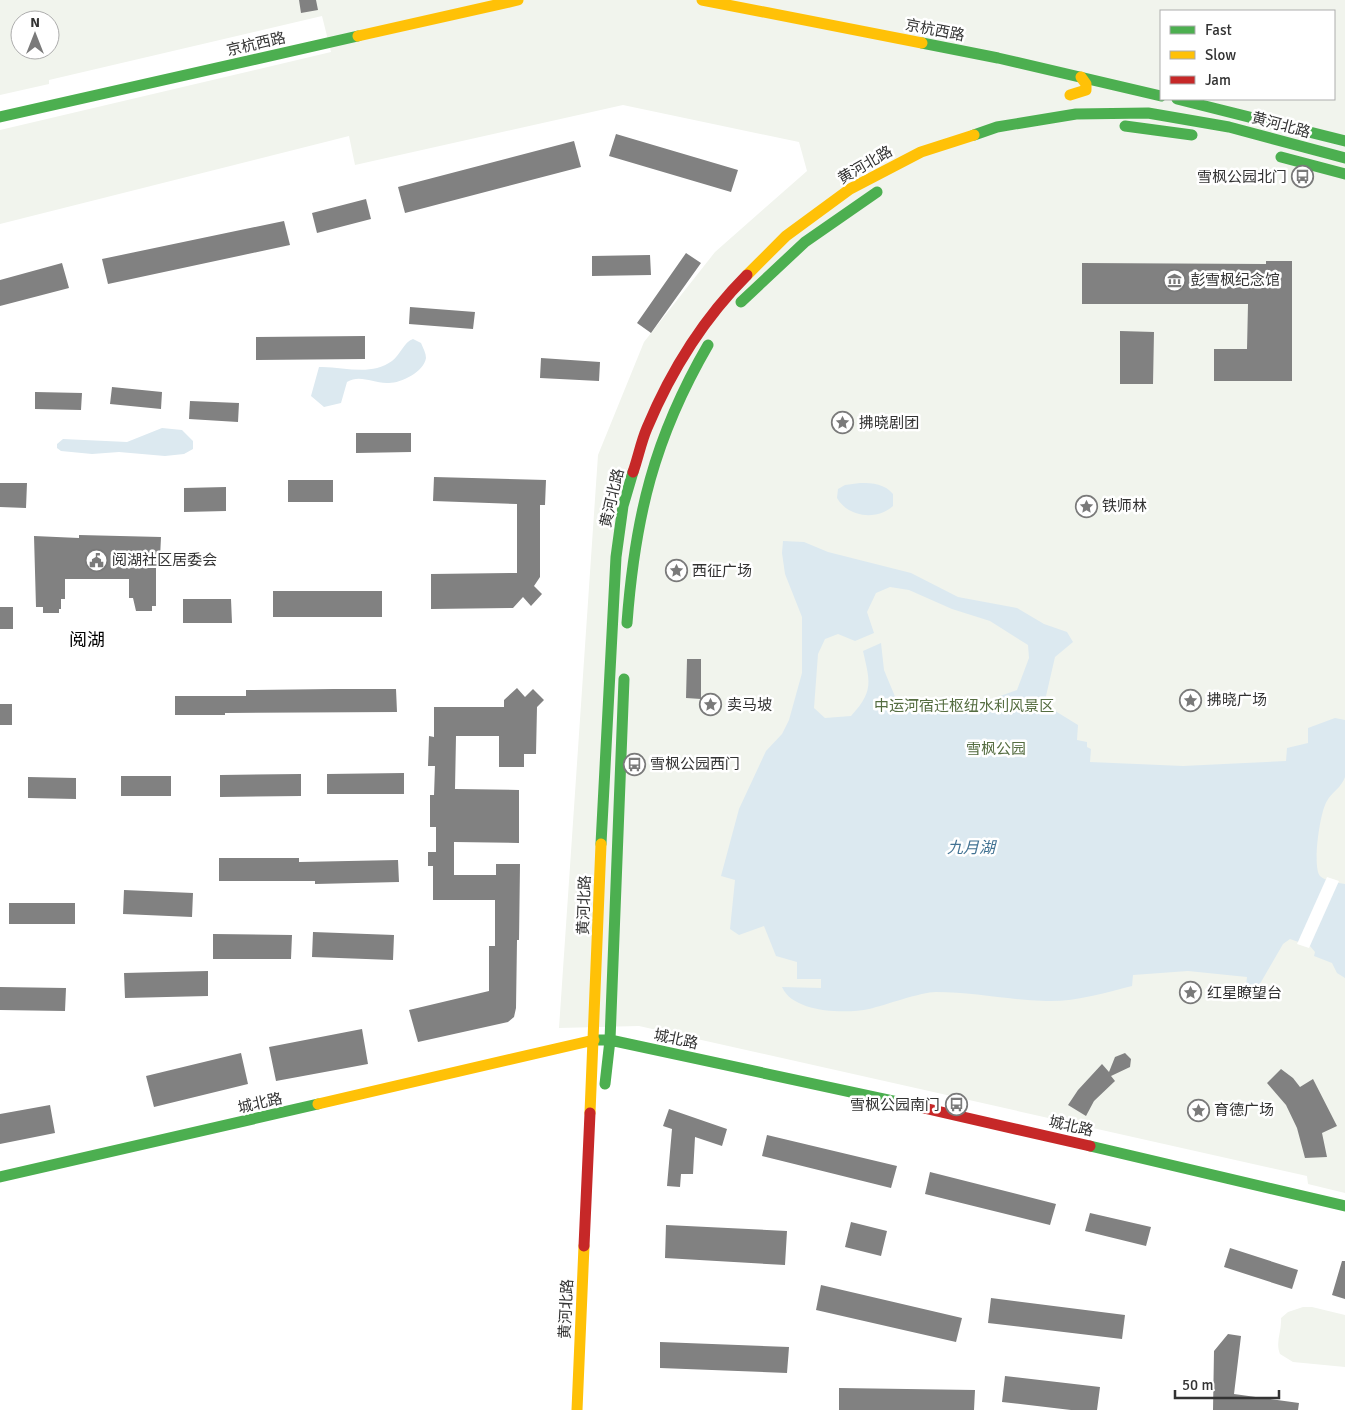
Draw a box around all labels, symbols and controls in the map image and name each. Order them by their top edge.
north arrow [10,10,60,60]
legend [1160,10,1335,100]
text: N [30,14,40,31]
street label: 京杭西路 [904,15,966,45]
text: Fast [1205,21,1232,39]
street label: 京杭西路 [225,28,287,60]
text: Slow [1205,46,1236,64]
text: Jam [1205,71,1231,89]
street label: 黄河北路 [1250,109,1312,141]
street label: 黄河北路 [835,142,895,188]
bus stop icon: 雪枫公园北门 [1291,165,1315,189]
place label: 雪枫公园北门 [1197,168,1287,186]
museum icon: 彭雪枫纪念馆 [1162,268,1186,292]
place label: 彭雪枫纪念馆 [1190,271,1280,289]
place icon: 拂晓剧团 [831,411,855,435]
place label: 拂晓剧团 [859,414,919,432]
street label: 黄河北路 [596,467,628,529]
place icon: 铁师林 [1074,494,1098,518]
place label: 铁师林 [1102,497,1147,515]
public building icon: 阅湖社区居委会 [84,548,108,572]
place label: 阅湖社区居委会 [112,551,217,569]
place icon: 西征广场 [664,559,688,583]
place label: 西征广场 [692,562,752,580]
district label: 阅湖 [69,629,105,651]
place icon: 拂晓广场 [1179,688,1203,712]
place label: 拂晓广场 [1207,691,1267,709]
place icon: 卖马坡 [699,693,723,717]
place label: 卖马坡 [727,696,772,714]
park label: 中运河宿迁枢纽水利风景区 [874,697,1054,715]
park label: 雪枫公园 [966,740,1026,758]
bus stop icon: 雪枫公园西门 [622,752,646,776]
place label: 雪枫公园西门 [650,755,740,773]
water label: 九月湖 [947,838,998,858]
street label: 黄河北路 [574,875,594,935]
place icon: 红星瞭望台 [1179,981,1203,1005]
place label: 红星瞭望台 [1207,984,1282,1002]
street label: 城北路 [652,1026,700,1052]
street label: 城北路 [236,1089,284,1117]
bus stop icon: 雪枫公园南门 [944,1093,968,1117]
place label: 雪枫公园南门 [850,1096,940,1114]
place icon: 育德广场 [1186,1098,1210,1122]
place label: 育德广场 [1214,1101,1274,1119]
street label: 城北路 [1047,1112,1095,1140]
street label: 黄河北路 [555,1279,577,1339]
scale bar [1175,1368,1279,1400]
text: 50 m [1182,1376,1213,1394]

